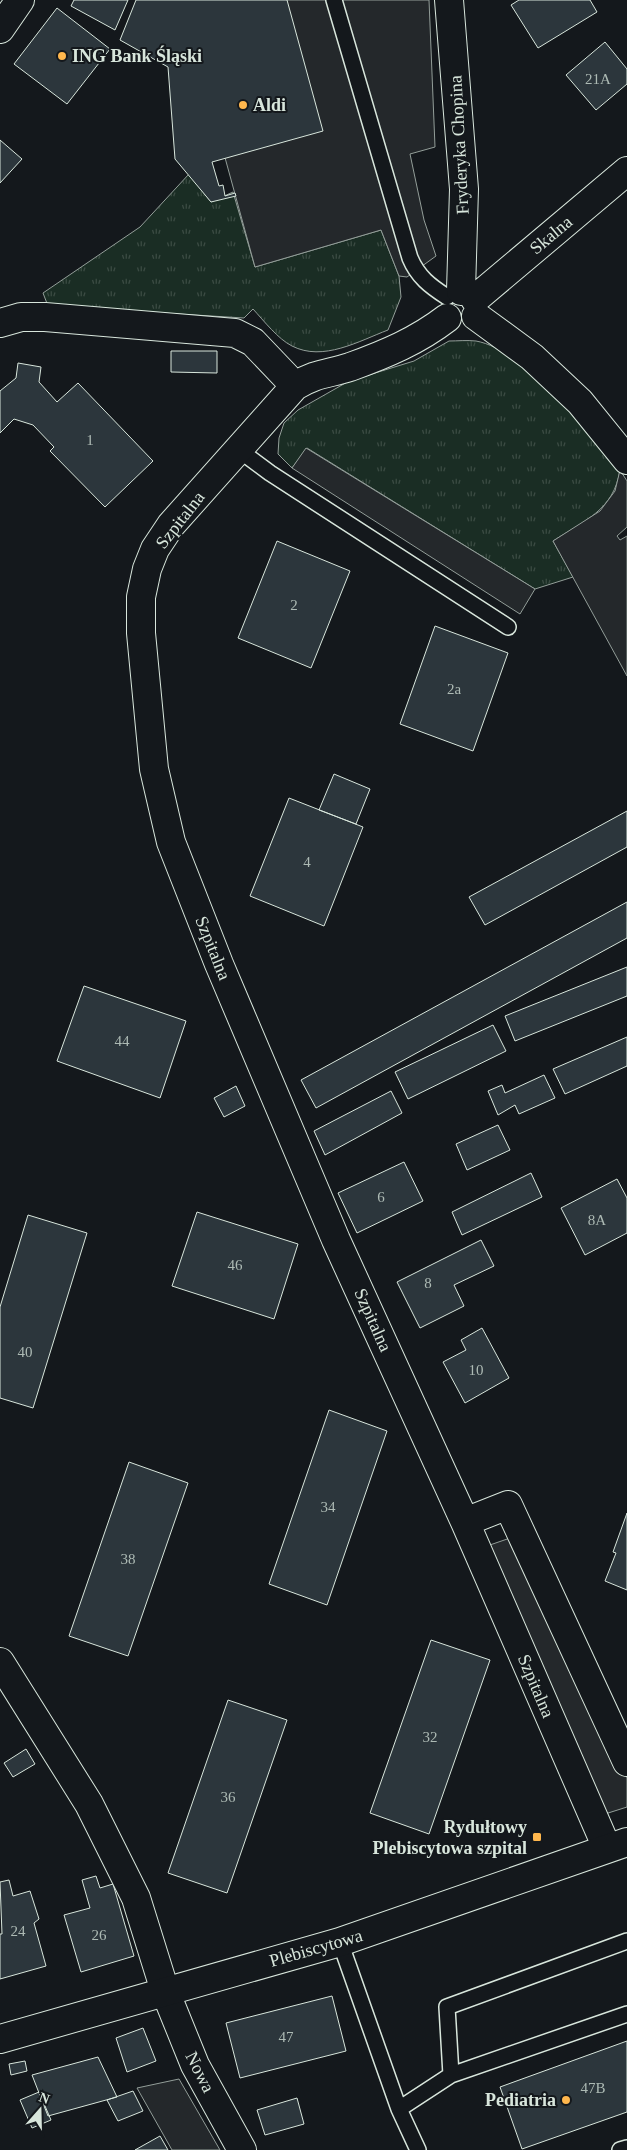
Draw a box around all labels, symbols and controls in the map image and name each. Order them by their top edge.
place label: ING Bank Śląski [72,45,202,66]
marker: ING Bank Śląski [56,50,68,62]
house number: 21A [585,71,611,87]
street label: Fryderyka Chopina [445,75,473,215]
place label: Aldi [253,95,286,115]
marker: Aldi [237,99,249,111]
street label: Skalna [526,212,576,258]
house number: 1 [86,432,94,448]
street label: Szpitalna [152,487,209,553]
house number: 2 [290,597,298,613]
house number: 2a [447,681,461,697]
house number: 4 [303,854,311,870]
street label: Szpitalna [191,913,235,983]
house number: 44 [115,1033,130,1049]
house number: 6 [377,1189,385,1205]
house number: 8A [588,1212,606,1228]
house number: 46 [228,1257,243,1273]
house number: 8 [424,1275,432,1291]
street label: Szpitalna [350,1285,396,1355]
house number: 40 [18,1344,33,1360]
house number: 10 [469,1362,484,1378]
house number: 34 [321,1499,336,1515]
house number: 38 [121,1551,136,1567]
street label: Szpitalna [514,1651,558,1721]
house number: 32 [423,1729,438,1745]
house number: 36 [221,1789,236,1805]
place label: Rydułtowy Plebiscytowa szpital [373,1817,527,1858]
marker: Rydułtowy Plebiscytowa szpital [531,1831,543,1843]
house number: 24 [11,1923,26,1939]
street label: Plebiscytowa [267,1925,365,1971]
house number: 26 [92,1927,107,1943]
house number: 47 [279,2029,294,2045]
street label: Nowa [181,2048,219,2096]
house number: 47B [580,2080,606,2096]
north arrow [15,2085,65,2135]
text: N [37,2089,52,2107]
place label: Pediatria [485,2090,556,2110]
marker: Pediatria [560,2094,572,2106]

